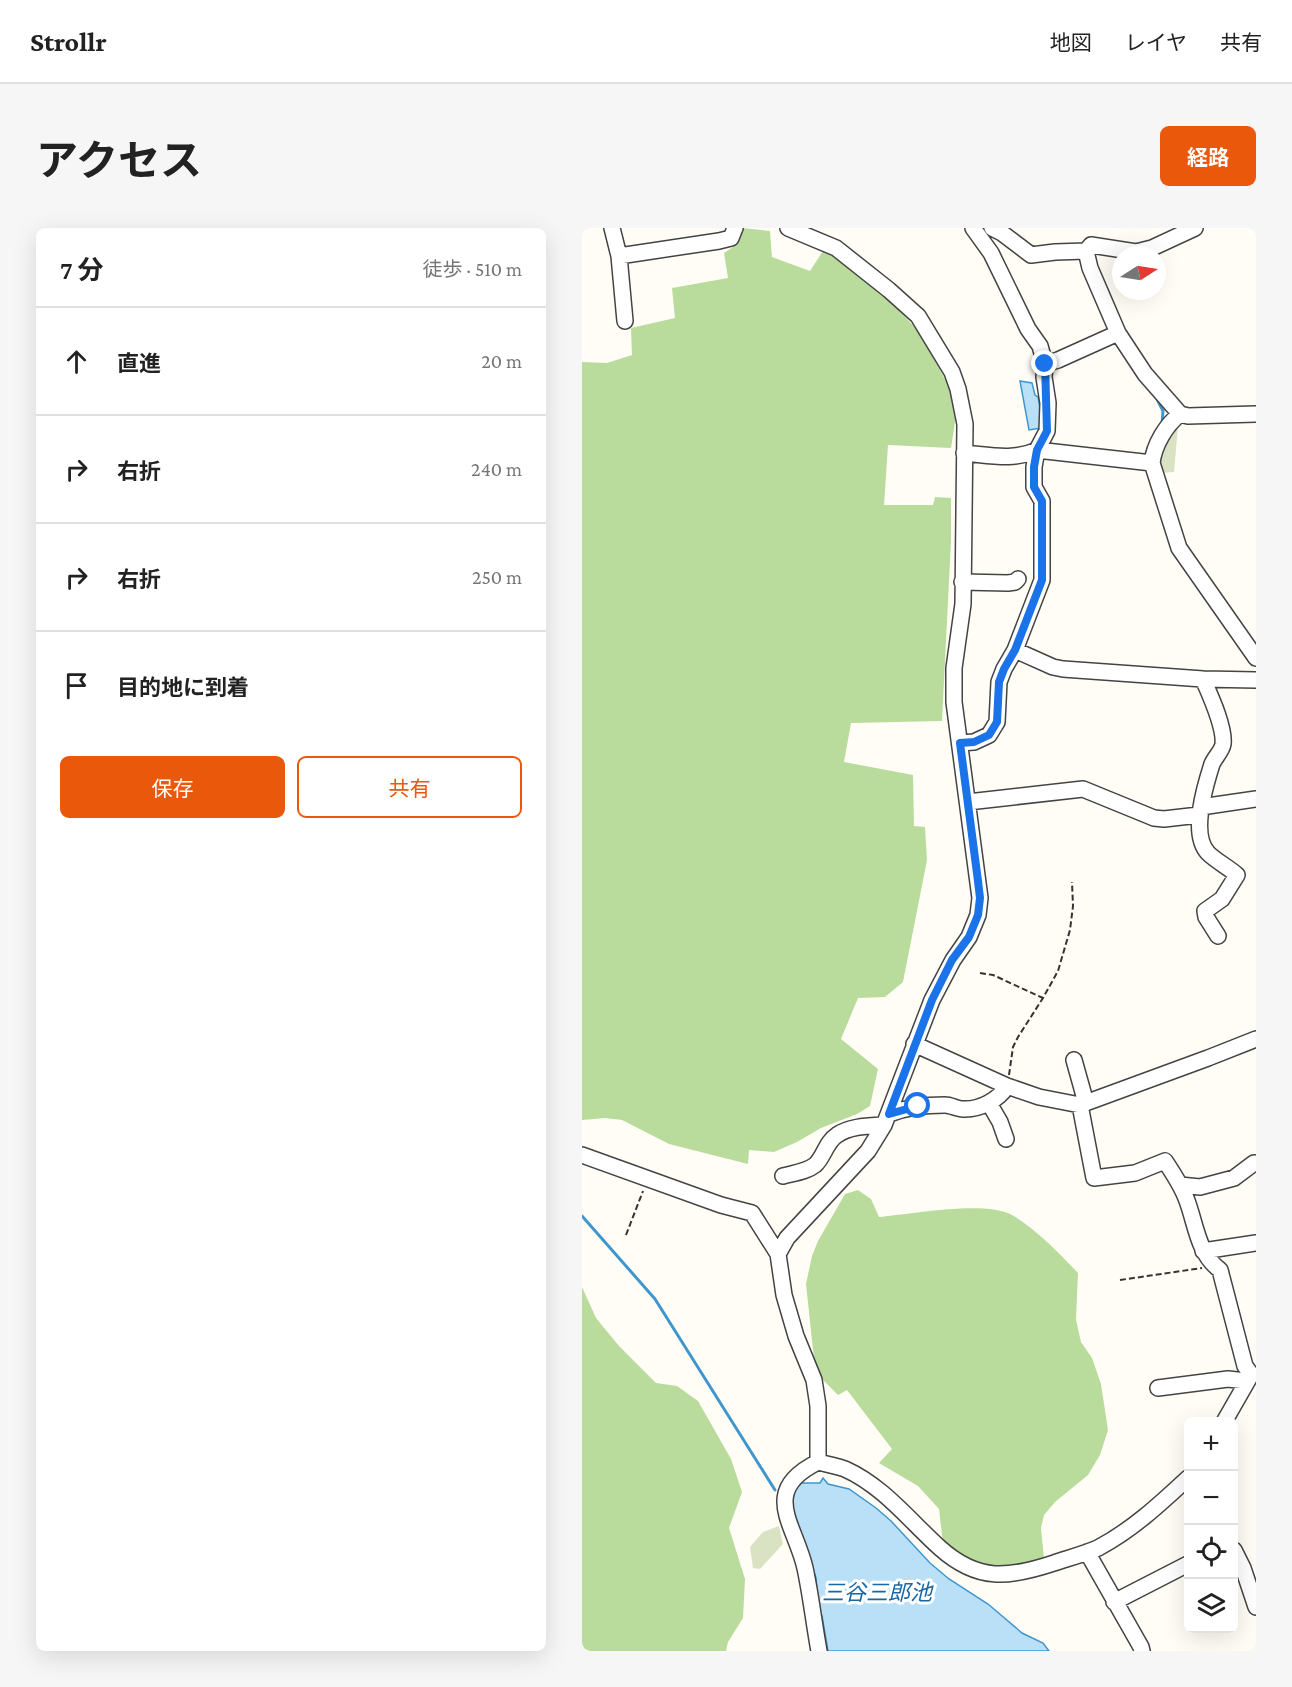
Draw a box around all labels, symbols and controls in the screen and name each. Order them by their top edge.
text: Strollr [30,26,107,57]
text: 地図 [1050,31,1092,55]
text: レイヤ [1125,31,1187,55]
text: 共有 [1220,31,1262,55]
button: 経路 [1160,126,1256,186]
text: アクセス [36,137,202,184]
north arrow [1112,246,1166,300]
text: 7 分 [60,256,104,285]
text: 徒歩 · 510 m [423,258,522,280]
icon: ahead [60,345,93,378]
text: 20 m [481,350,522,372]
route end [1031,350,1057,376]
text: 直進 [117,351,161,376]
icon: right [60,453,93,486]
text: 240 m [471,458,522,480]
text: 右折 [117,459,161,484]
icon: right [60,561,93,594]
text: 250 m [472,566,522,588]
text: 右折 [117,567,161,592]
icon: arrive [60,669,93,702]
text: 目的地に到着 [117,675,249,700]
button: 保存 [60,756,285,818]
button: 共有 [297,756,522,818]
route start [904,1092,930,1118]
map controls [1184,1417,1238,1633]
button: + [1184,1417,1238,1471]
button: − [1184,1471,1238,1525]
button: locate [1184,1525,1238,1579]
button: layers [1184,1579,1238,1633]
water label: 三谷三郎池 [822,1580,934,1605]

